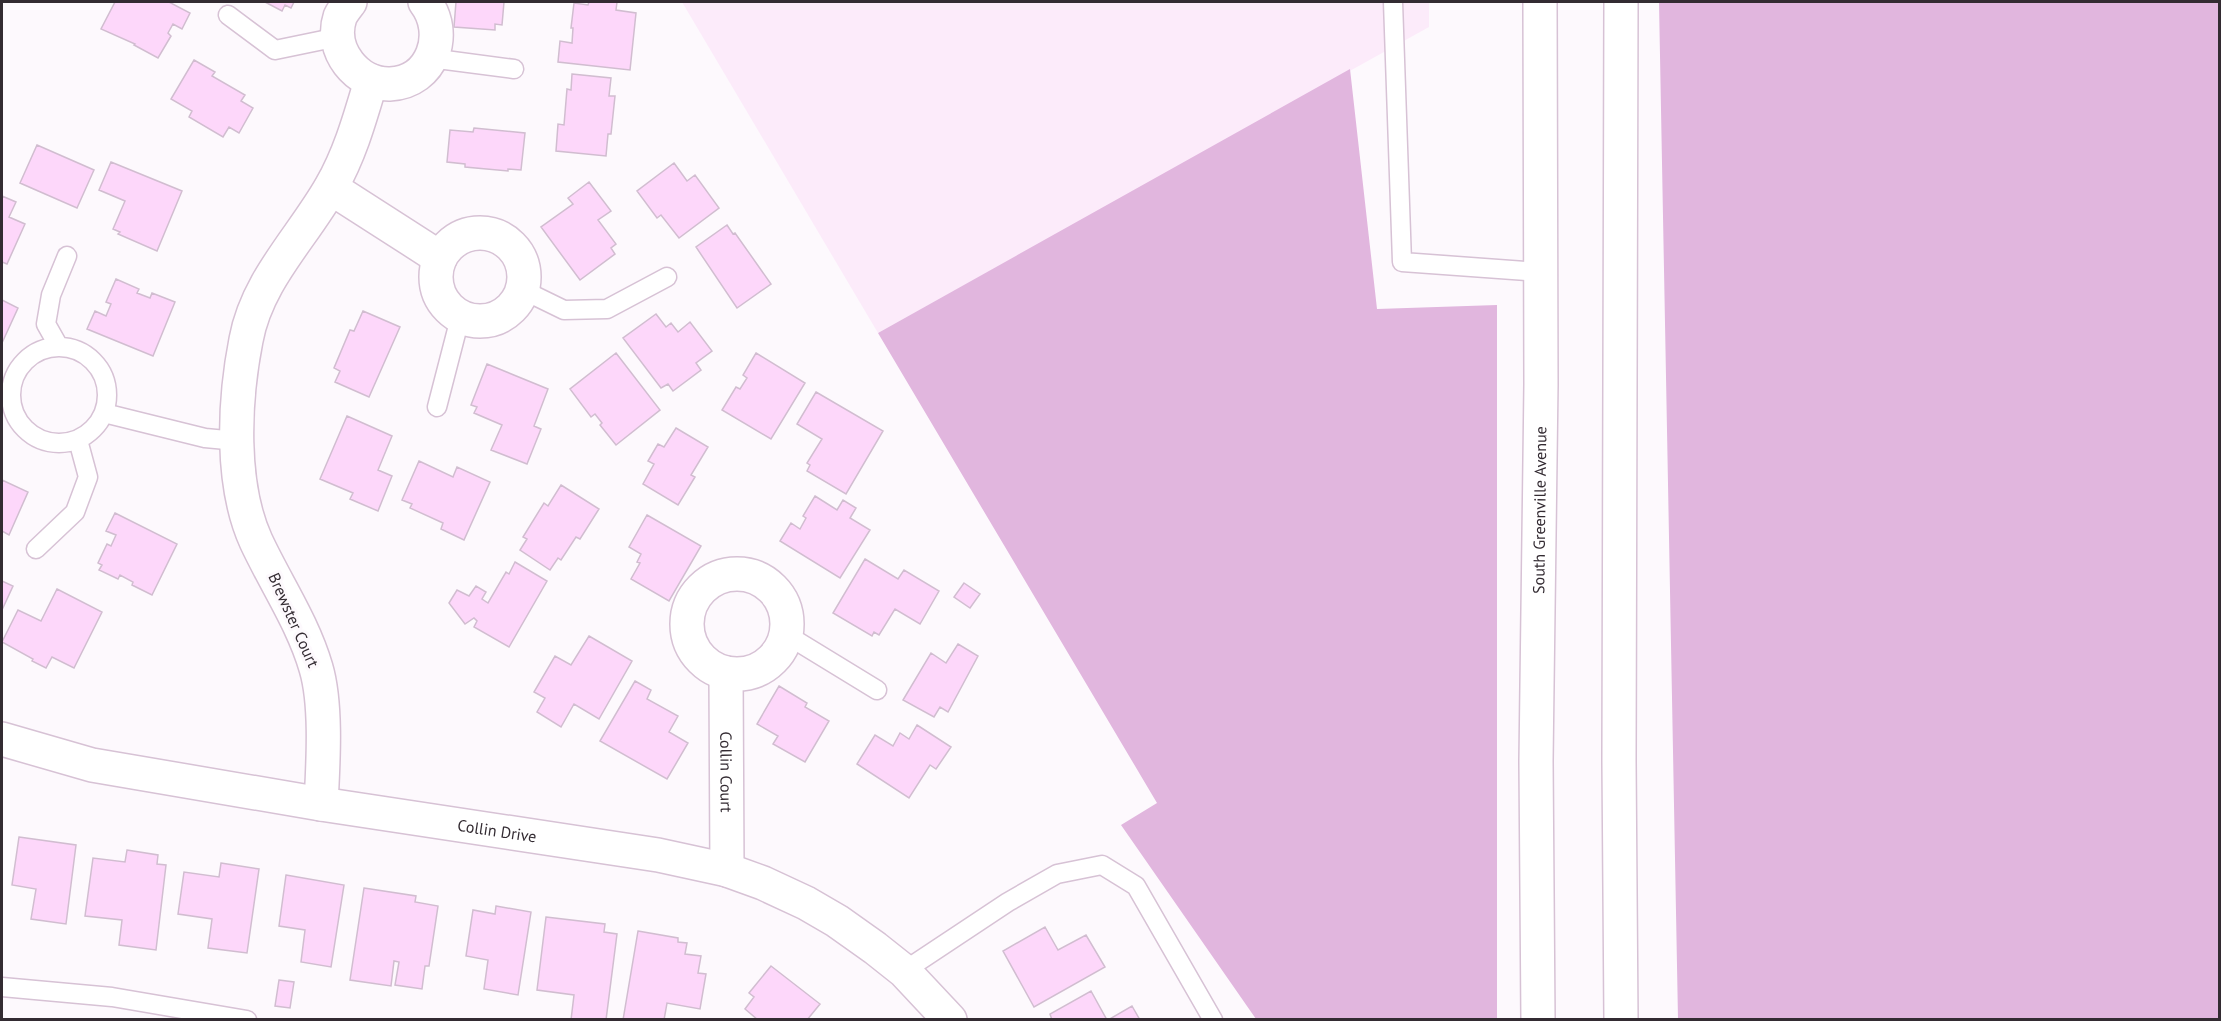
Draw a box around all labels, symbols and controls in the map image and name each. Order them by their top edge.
street label: South Greenville Avenue [1528,426,1550,594]
street label: Brewster Court [264,570,324,671]
street label: Collin Court [716,731,737,813]
street label: Collin Drive [456,815,538,846]

